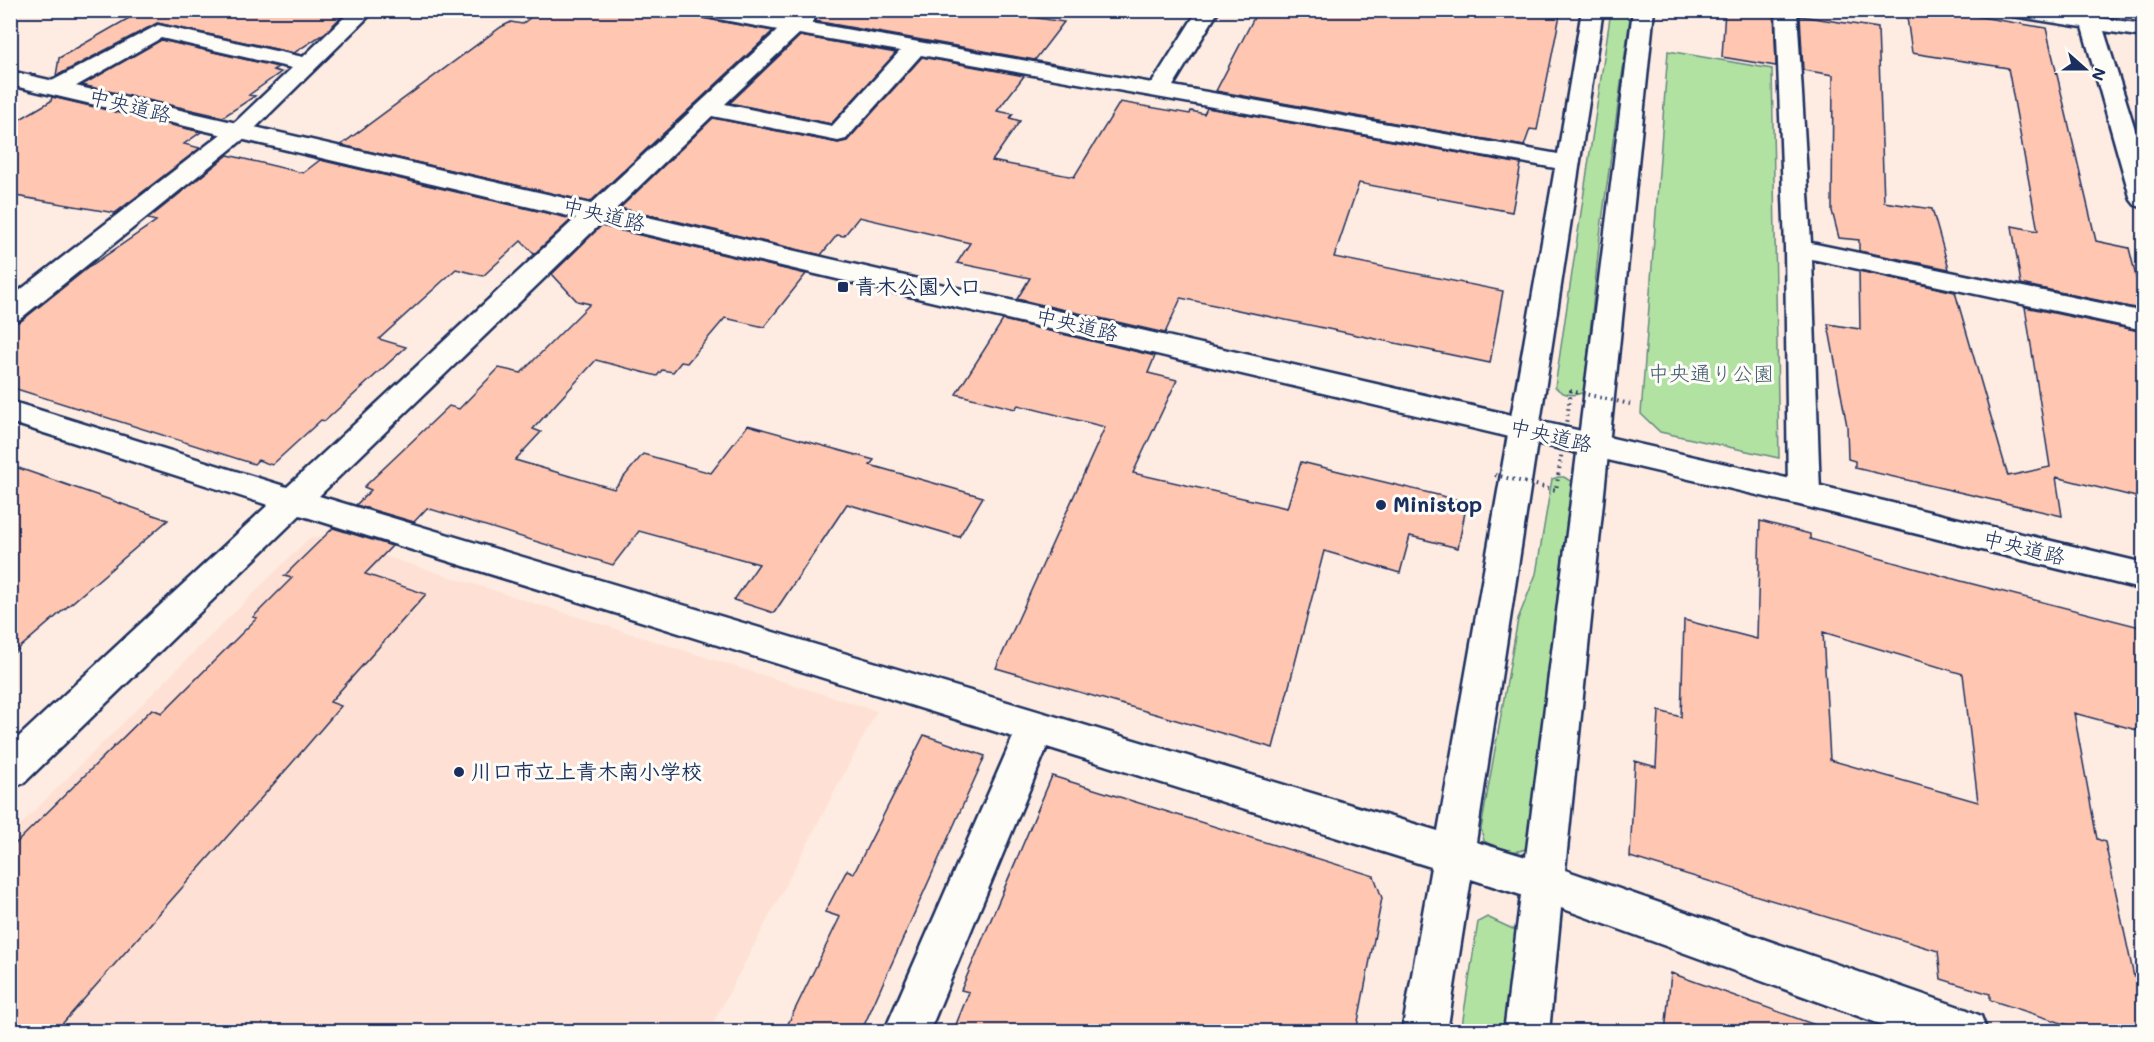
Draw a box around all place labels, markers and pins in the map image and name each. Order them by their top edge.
place label: 青木公園入口 [855,272,981,299]
marker: 青木公園入口 [836,280,850,294]
place label: Ministop [1393,490,1482,517]
marker: Ministop [1374,498,1388,512]
place label: 川口市立上青木南小学校 [471,757,702,784]
marker: 川口市立上青木南小学校 [452,765,466,779]

